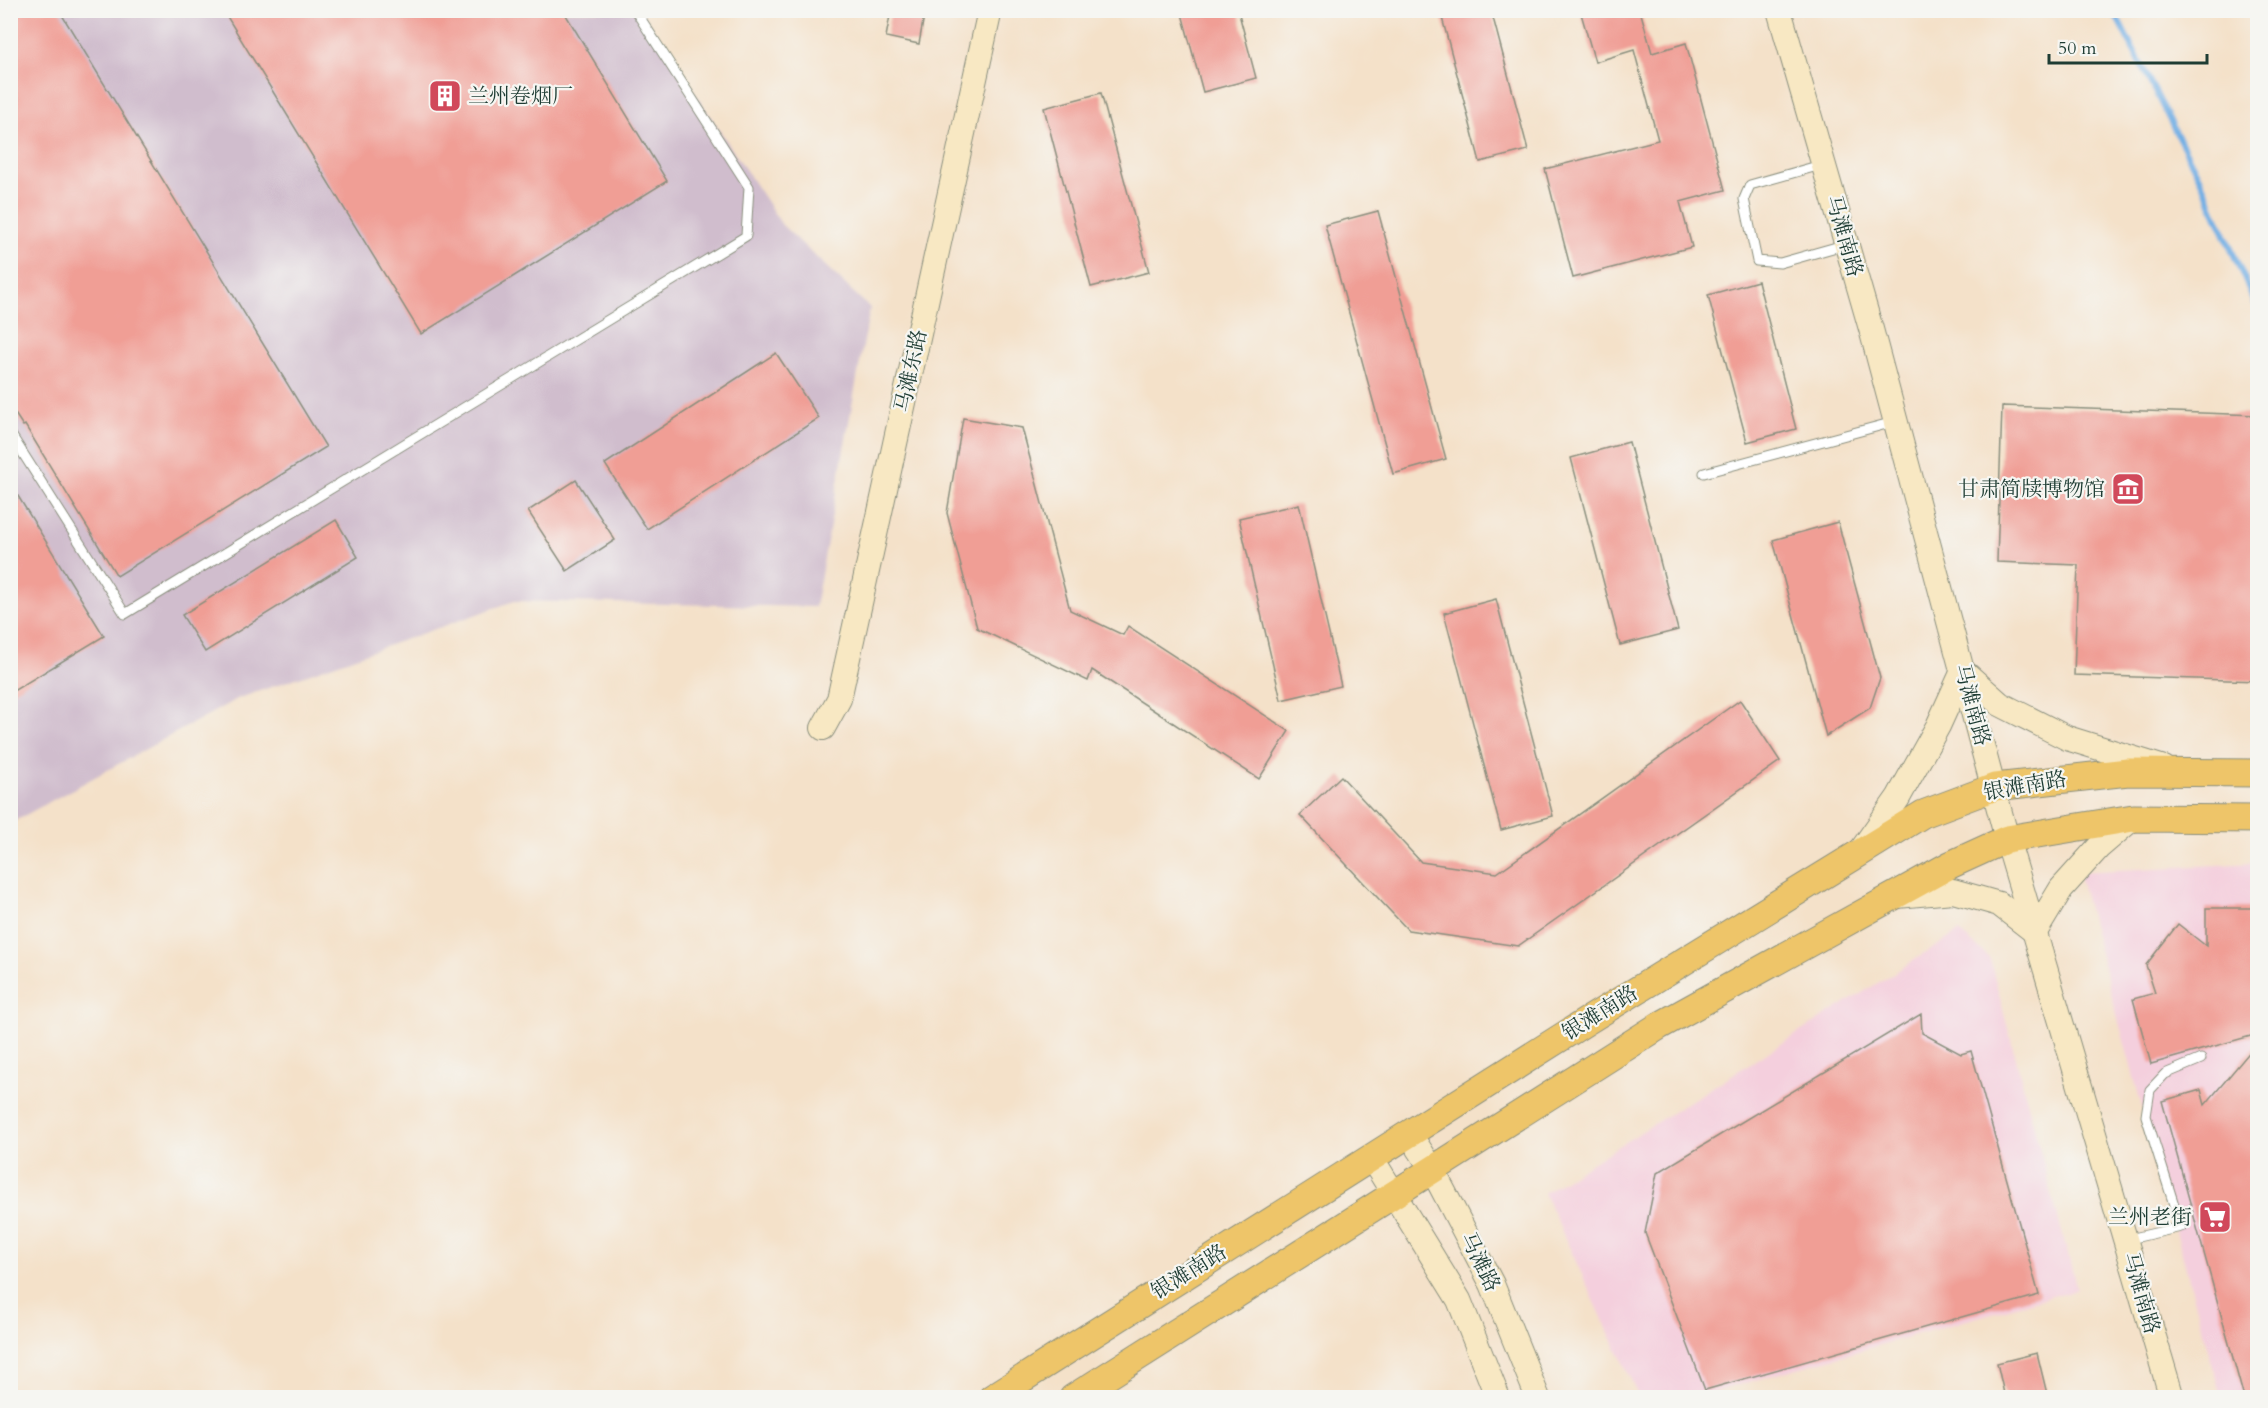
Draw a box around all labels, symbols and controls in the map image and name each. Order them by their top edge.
scale bar [2049,27,2206,65]
text: 50 m [2058,36,2097,61]
building icon: 兰州卷烟厂 [427,78,463,114]
place label: 兰州卷烟厂 [468,82,573,111]
street label: 马滩南路 [1818,192,1870,280]
street label: 马滩东路 [888,327,934,415]
museum icon: 甘肃简牍博物馆 [2110,471,2146,507]
place label: 甘肃简牍博物馆 [1958,475,2105,504]
street label: 马滩南路 [1947,661,1997,749]
street label: 银滩南路 [1981,764,2069,808]
street label: 银滩南路 [1557,978,1643,1048]
supermarket icon: 兰州老街 [2197,1199,2233,1235]
place label: 兰州老街 [2108,1203,2192,1232]
street label: 马滩路 [1453,1227,1507,1297]
street label: 银滩南路 [1146,1237,1232,1307]
street label: 马滩南路 [2115,1249,2167,1337]

